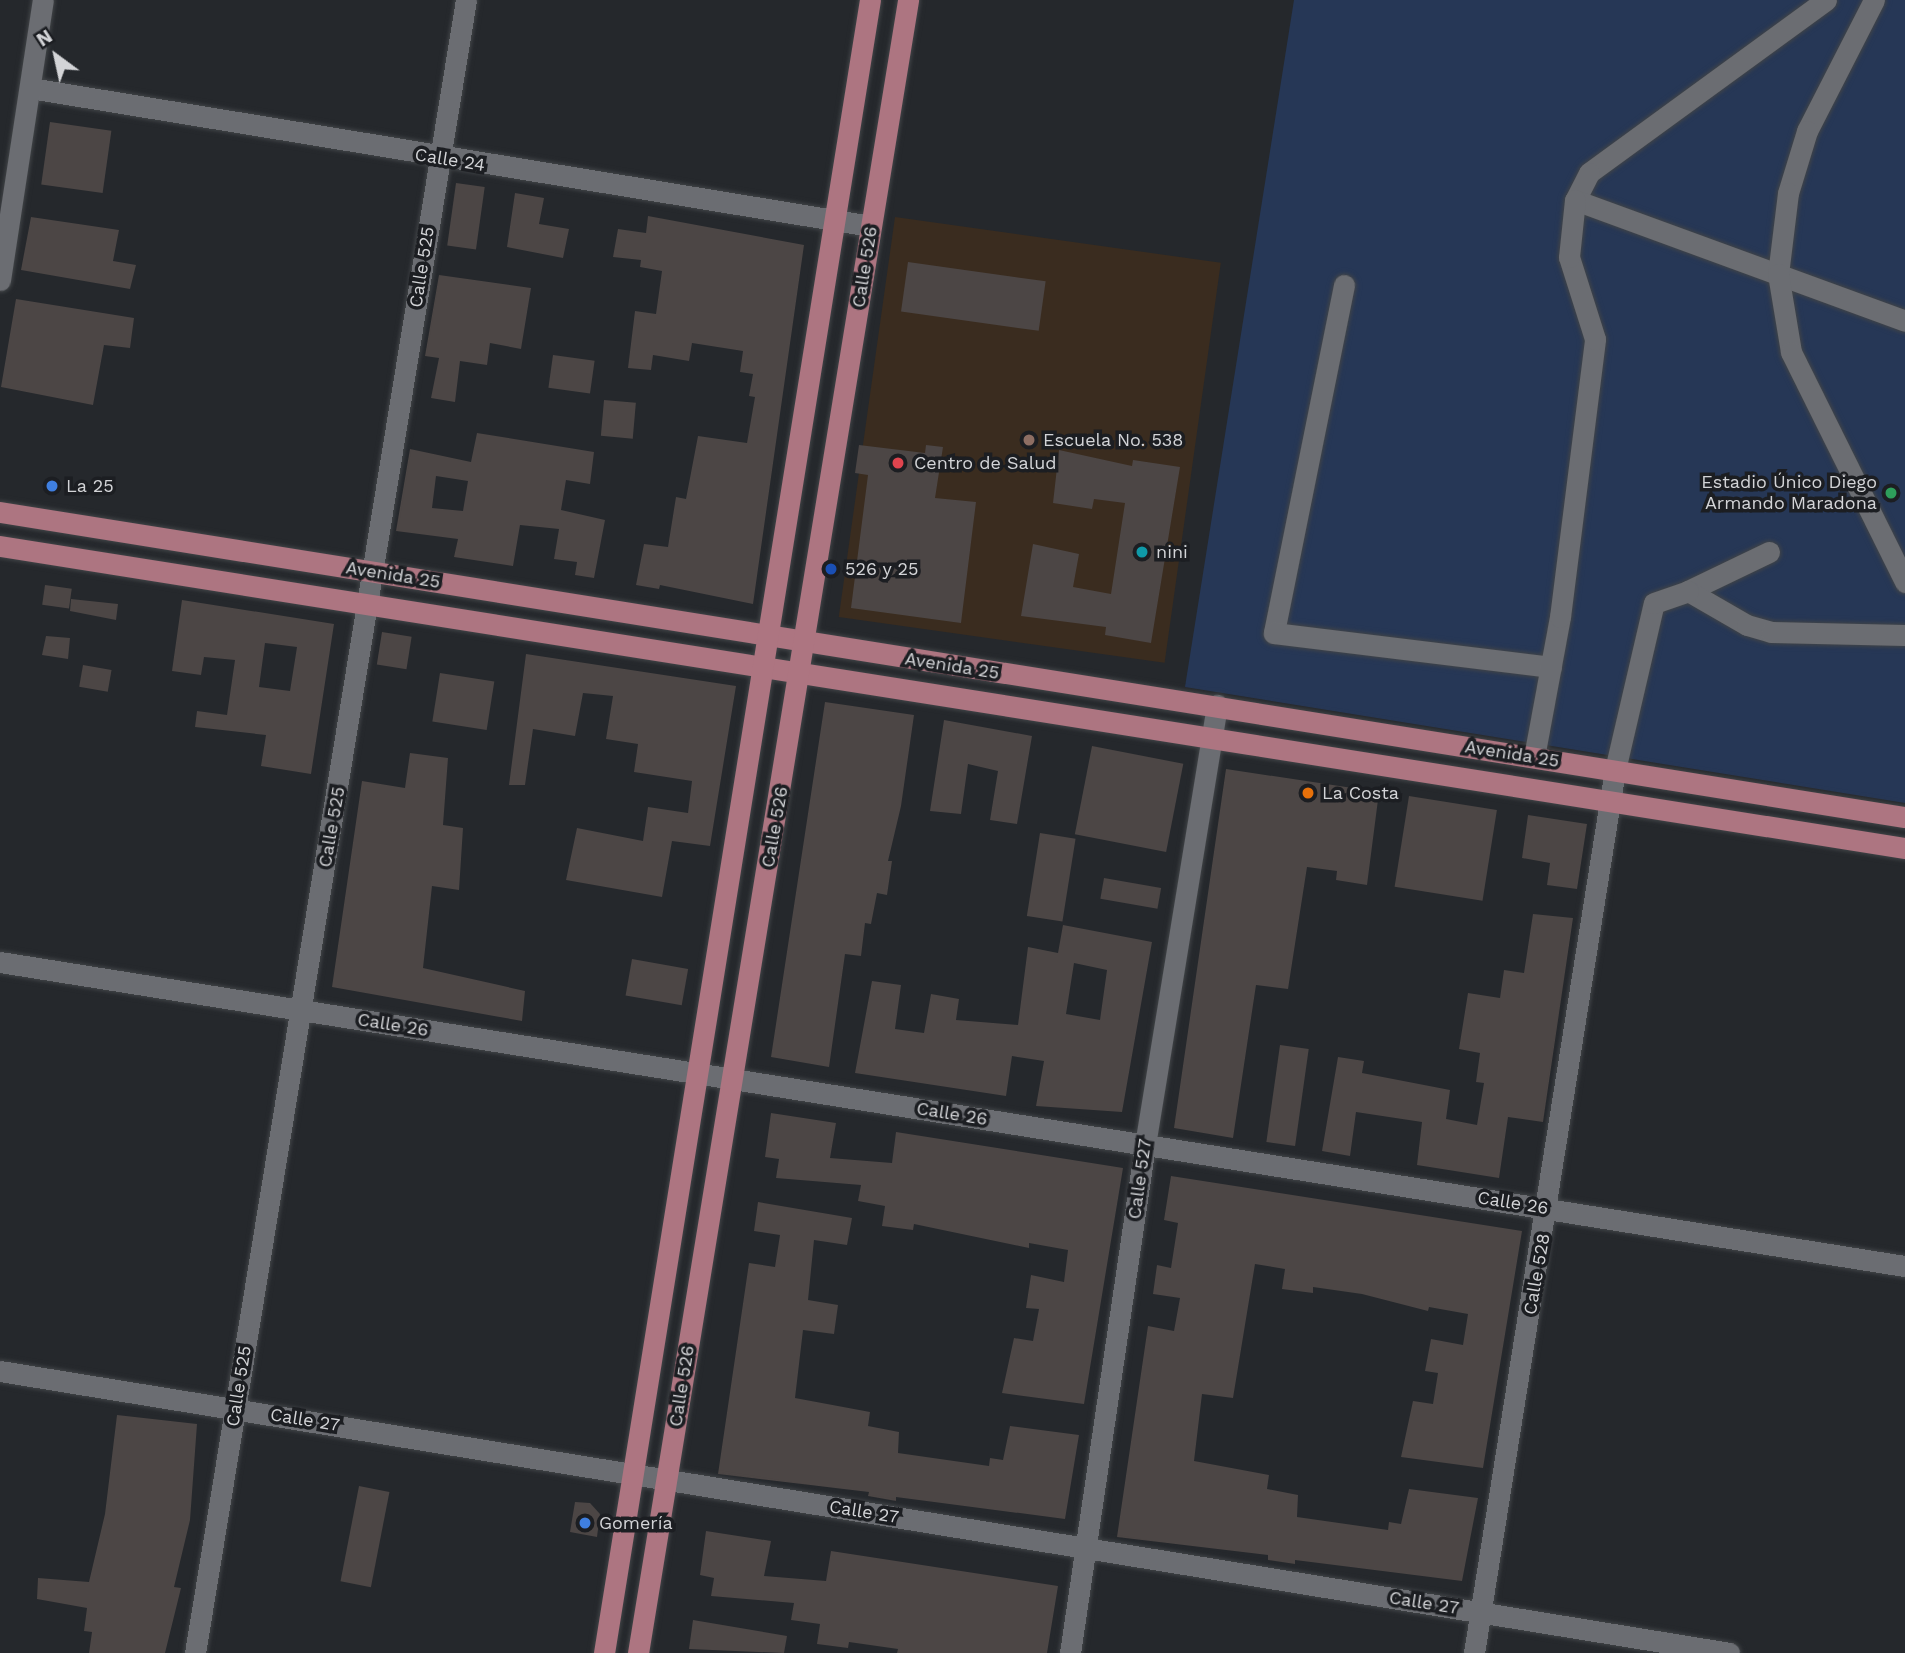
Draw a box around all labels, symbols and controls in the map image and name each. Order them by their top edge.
north arrow [21,21,91,91]
text: N [32,24,56,51]
street label: Calle 24 [413,144,487,176]
street label: Calle 525 [405,225,439,309]
street label: Calle 526 [848,225,882,309]
place label: Escuela No. 538 [1043,429,1184,451]
marker: Escuela No. 538 [1021,432,1037,448]
place label: Centro de Salud [914,452,1057,474]
marker: Centro de Salud [888,453,908,473]
place label: Estadio Único Diego Armando Maradona [1701,472,1877,514]
place label: La 25 [66,475,114,497]
marker: La 25 [44,478,60,494]
marker: Estadio Único Diego Armando Maradona [1883,485,1899,501]
place label: nini [1156,541,1188,563]
marker: nini [1134,544,1150,560]
street label: Avenida 25 [344,557,442,593]
place label: 526 y 25 [845,558,919,580]
marker: 526 y 25 [823,561,839,577]
street label: Avenida 25 [903,648,1001,684]
street label: Avenida 25 [1463,736,1561,772]
place label: La Costa [1322,782,1399,804]
street label: Calle 525 [314,785,350,869]
street label: Calle 526 [757,785,793,869]
marker: La Costa [1300,785,1316,801]
street label: Calle 26 [356,1009,430,1041]
street label: Calle 26 [915,1098,989,1130]
street label: Calle 527 [1124,1137,1156,1221]
street label: Calle 26 [1476,1187,1550,1219]
street label: Calle 528 [1519,1232,1555,1316]
street label: Calle 525 [222,1344,256,1428]
street label: Calle 526 [665,1344,699,1428]
street label: Calle 27 [269,1404,341,1436]
street label: Calle 27 [828,1496,900,1528]
place label: Gomería [599,1512,673,1534]
marker: Gomería [577,1515,593,1531]
street label: Calle 27 [1388,1587,1460,1619]

